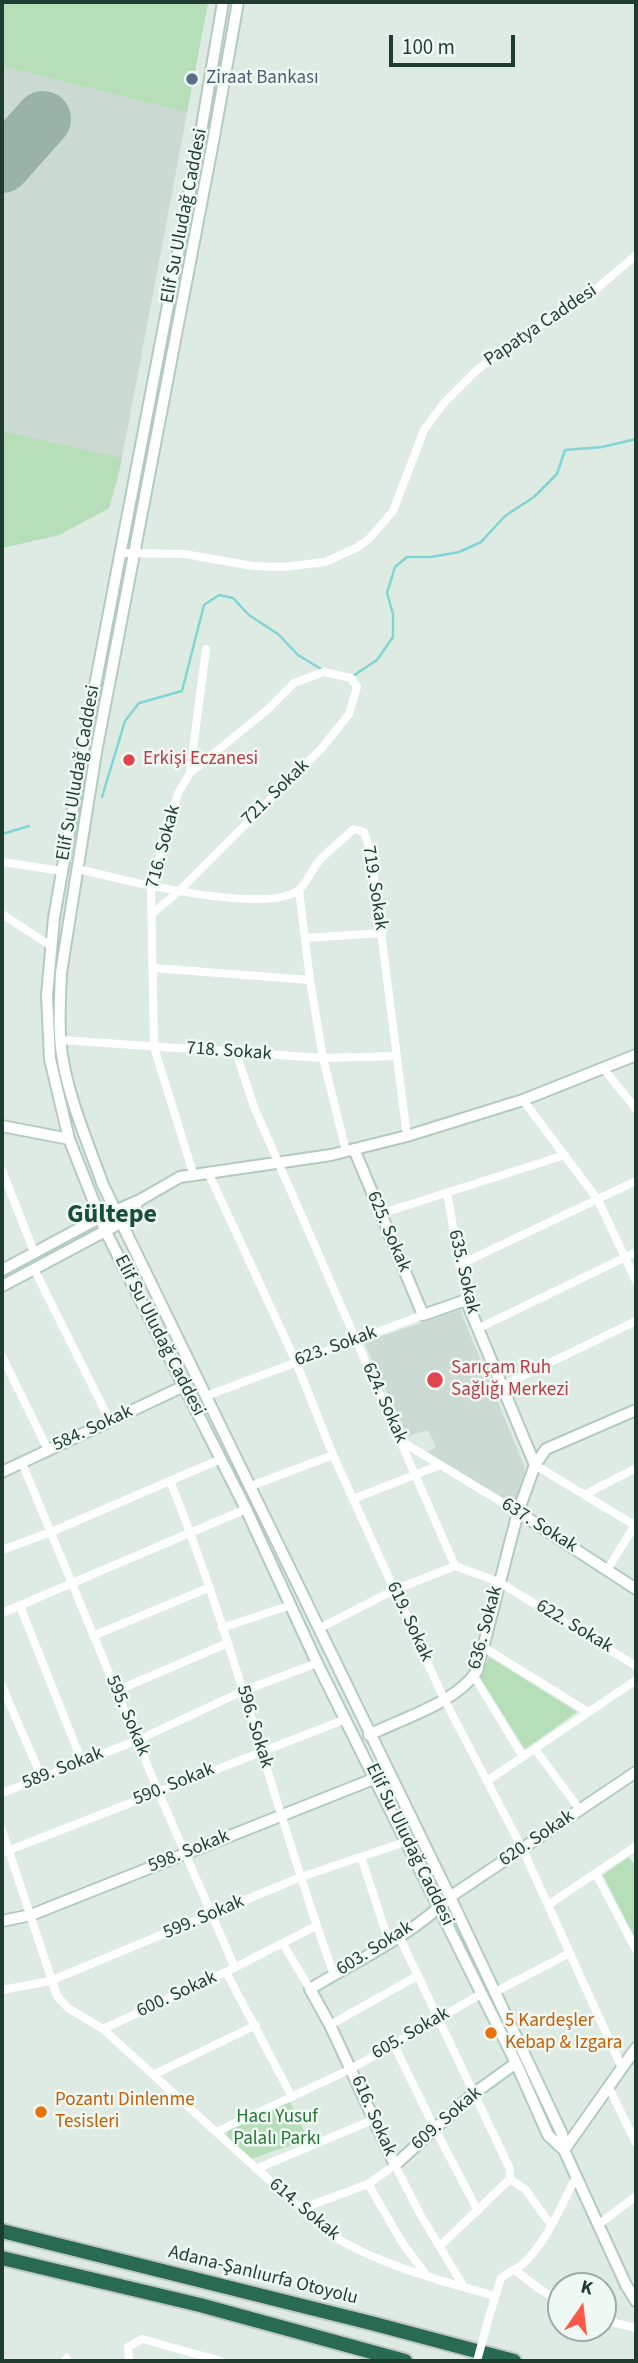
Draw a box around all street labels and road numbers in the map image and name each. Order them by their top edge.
street label: Elif Su Uludağ Caddesi [157,127,213,305]
street label: Papatya Caddesi [480,280,602,372]
street label: Elif Su Uludağ Caddesi [52,684,106,862]
street label: 721. Sokak [237,755,315,831]
street label: 716. Sokak [142,803,186,891]
street label: 719. Sokak [356,844,392,932]
street label: 718. Sokak [186,1038,272,1066]
street label: 625. Sokak [361,1188,415,1276]
street label: 635. Sokak [442,1228,484,1316]
street label: Elif Su Uludağ Caddesi [109,1252,209,1420]
street label: 623. Sokak [292,1322,380,1372]
street label: 624. Sokak [356,1359,412,1447]
street label: 584. Sokak [49,1401,137,1457]
street label: 637. Sokak [497,1494,581,1558]
street label: 619. Sokak [381,1578,437,1666]
street label: 636. Sokak [464,1584,508,1672]
street label: 622. Sokak [531,1595,617,1659]
street label: 595. Sokak [100,1672,154,1760]
street label: 596. Sokak [231,1683,277,1771]
street label: 589. Sokak [19,1742,107,1796]
street label: 590. Sokak [130,1758,218,1812]
street label: Elif Su Uludağ Caddesi [360,1760,458,1930]
street label: 620. Sokak [495,1806,579,1872]
street label: 598. Sokak [145,1825,233,1879]
street label: 599. Sokak [160,1891,248,1945]
street label: 603. Sokak [333,1917,417,1981]
street label: 600. Sokak [133,1967,221,2023]
street label: 605. Sokak [368,2003,454,2065]
street label: 616. Sokak [345,2072,401,2160]
street label: 609. Sokak [407,2082,487,2156]
street label: 614. Sokak [264,2174,344,2246]
street label: Adana-Şanlıurfa Otoyolu [166,2241,360,2311]

